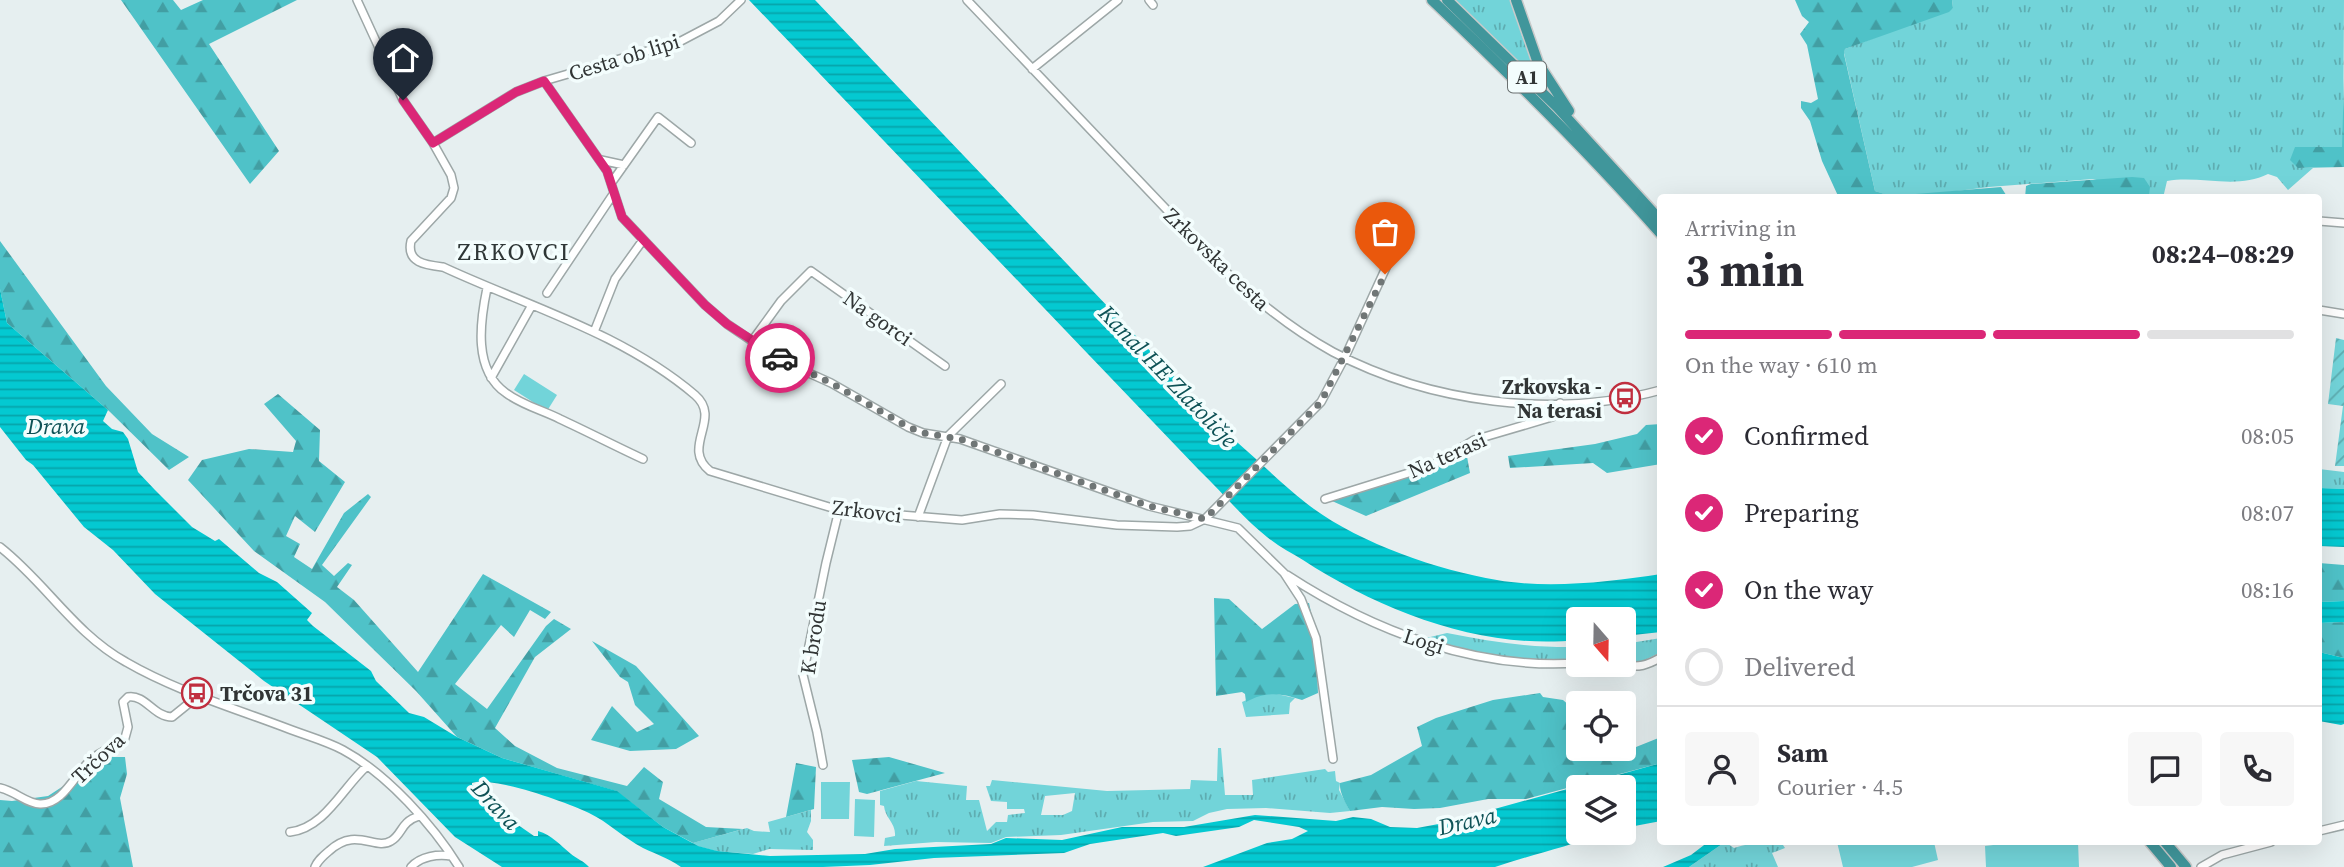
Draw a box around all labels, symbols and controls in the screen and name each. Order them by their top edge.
street label: Cesta ob lipi [565,26,683,88]
pin [373,28,433,100]
icon: home [384,39,422,77]
road number: A1 [1508,61,1546,92]
street label: Zrkovska cesta [1158,201,1276,317]
pin [1355,202,1415,274]
text: Arriving in [1685,212,1797,244]
icon: bag [1366,213,1404,251]
district label: ZRKOVCI [457,235,571,268]
text: 08:24–08:29 [2152,236,2294,272]
text: 3 min [1685,238,1804,301]
street label: Na gorci [838,284,918,352]
water label: Kanal HE Zlatoličje [1091,297,1245,455]
courier [745,323,815,393]
icon: car [761,339,799,377]
text: On the way · 610 m [1685,349,1878,381]
place label: Zrkovska - Na terasi [1502,372,1602,425]
bus stop icon: Zrkovska - Na terasi [1608,381,1642,415]
water label: Drava [26,410,85,442]
icon: check [1685,417,1723,455]
text: Confirmed [1744,418,1869,454]
text: 08:05 [2241,420,2294,452]
street label: Na terasi [1403,425,1491,485]
street label: Zrkovci [831,492,903,530]
icon: check [1685,494,1723,532]
text: Preparing [1744,495,1859,531]
text: 08:07 [2241,497,2294,529]
icon: check [1685,571,1723,609]
text: On the way [1744,572,1873,608]
text: 08:16 [2241,574,2294,606]
street label: K brodu [793,598,833,676]
north arrow [1566,607,1636,677]
map controls [1566,607,1636,845]
street label: Logi [1400,621,1448,661]
text: Delivered [1744,649,1855,685]
bus stop icon: Trčova 31 [180,676,214,710]
place label: Trčova 31 [220,679,313,708]
button: locate [1566,691,1636,761]
street label: Trčova [65,726,131,790]
button: person [1685,732,1759,806]
button: chat [2128,732,2202,806]
button: phone [2220,732,2294,806]
text: Sam [1777,735,1828,771]
text: Courier · 4.5 [1777,771,1903,803]
water label: Drava [464,772,528,837]
button: layers [1566,775,1636,845]
water label: Drava [1434,799,1499,843]

